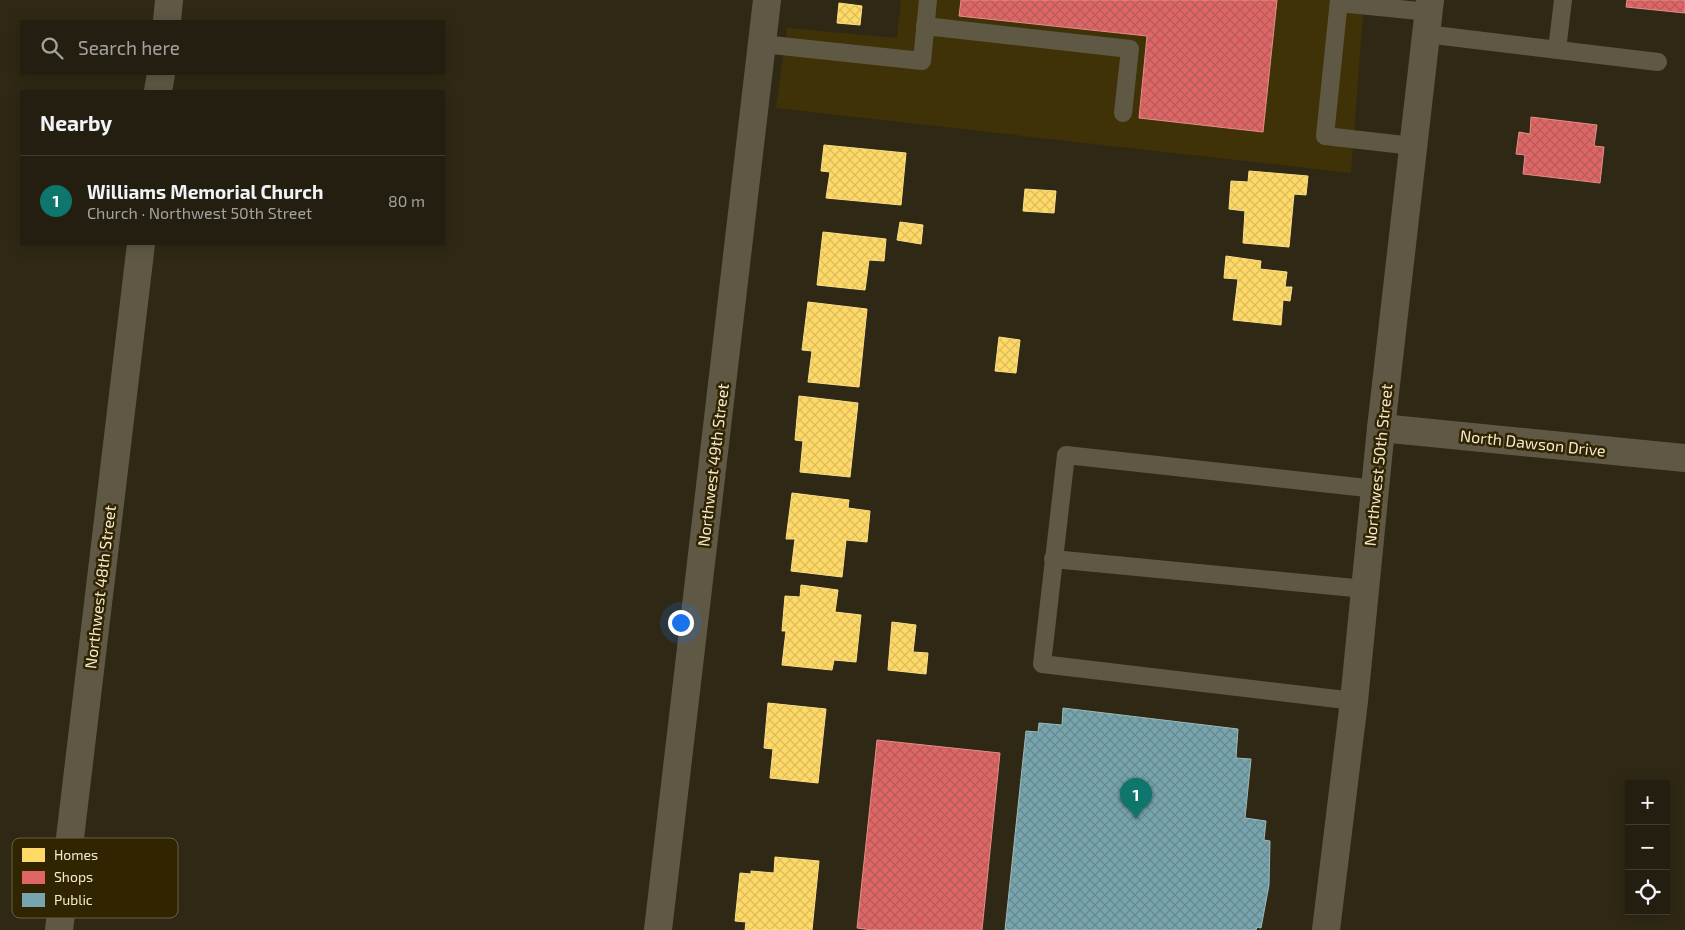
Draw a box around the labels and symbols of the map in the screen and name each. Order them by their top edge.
street label: Northwest 49th Street [693,382,732,548]
street label: Northwest 50th Street [1360,383,1395,547]
street label: North Dawson Drive [1459,425,1607,460]
street label: Northwest 48th Street [80,504,119,670]
your location [668,610,694,636]
pin: 1 [1120,778,1152,819]
legend [12,838,178,918]
text: Homes [54,846,98,863]
text: Shops [54,868,93,885]
text: Public [54,891,93,908]

